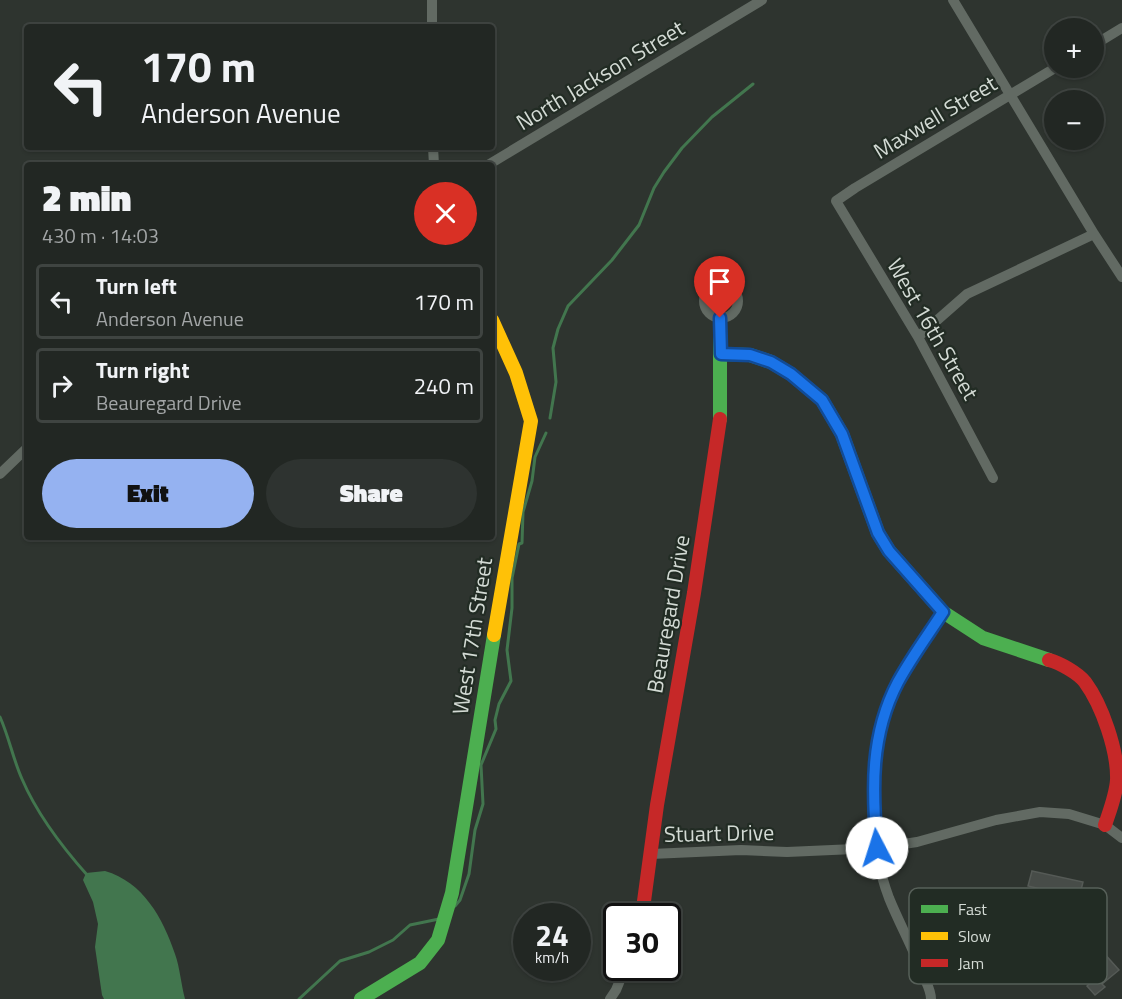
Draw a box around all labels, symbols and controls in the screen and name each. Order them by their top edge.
street label: North Jackson Street [509,11,691,139]
map controls [1044,18,1104,150]
button: + [1044,18,1104,78]
text: 170 m [141,34,256,98]
icon: left [42,48,120,126]
street label: Maxwell Street [867,67,1004,167]
button: − [1044,90,1104,150]
text: Anderson Avenue [141,92,341,133]
text: 2 min [42,170,131,225]
button: close [414,182,477,245]
text: 430 m · 14:03 [42,220,159,251]
street label: West 16th Street [879,252,988,406]
pin [694,256,745,318]
icon: arrive [703,265,736,298]
text: Turn left [96,269,177,303]
icon: left [45,285,78,318]
text: 170 m [414,285,474,319]
text: Anderson Avenue [96,303,244,334]
text: Turn right [96,353,190,387]
icon: right [45,369,78,402]
text: 240 m [414,369,474,403]
text: Beauregard Drive [96,387,242,418]
button: Exit [42,459,254,528]
button: Share [266,459,477,528]
street label: Beauregard Drive [637,532,699,696]
street label: West 17th Street [443,555,501,717]
street label: Stuart Drive [663,815,775,851]
position arrow [845,816,909,880]
legend [909,888,1107,984]
text: Fast [958,897,987,921]
speed limit sign: 30 [603,903,681,981]
text: 24 [535,912,569,958]
text: Slow [958,924,991,948]
text: km/h [535,946,569,969]
text: Jam [958,951,984,975]

